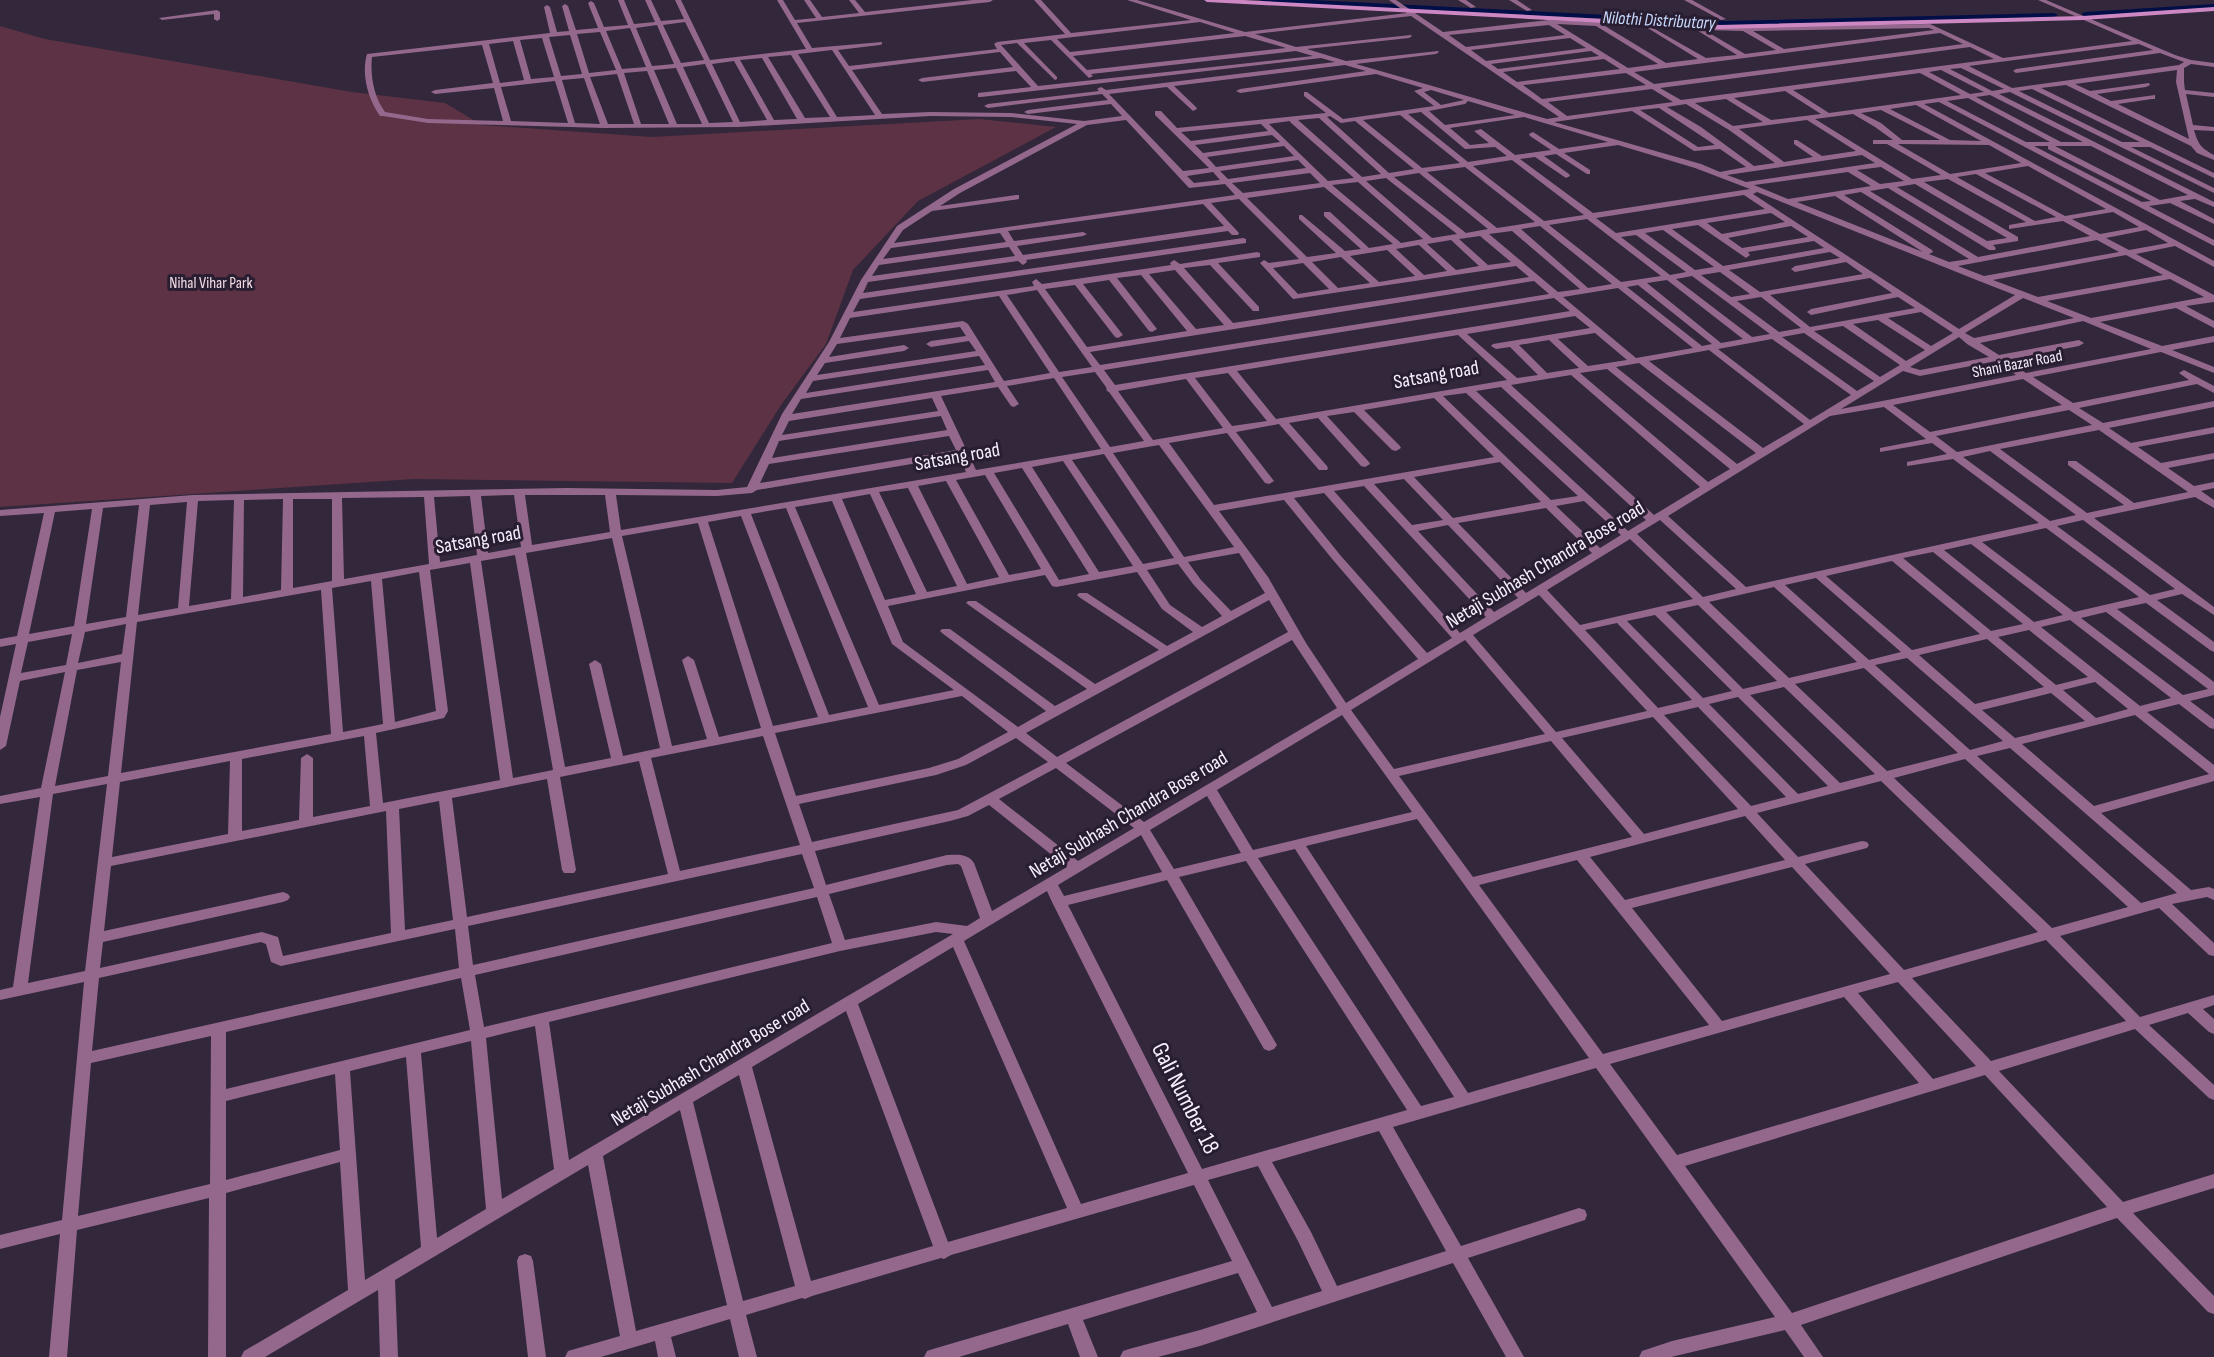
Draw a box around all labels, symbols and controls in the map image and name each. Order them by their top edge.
water label: Nilothi Distributary [1602,7,1717,34]
park label: Nihal Vihar Park [169,274,253,293]
street label: Shani Bazar Road [1971,346,2064,383]
street label: Satsang road [1392,356,1481,394]
street label: Satsang road [913,438,1002,476]
street label: Netaji Subhash Chandra Bose road [1442,496,1649,634]
street label: Satsang road [434,521,523,559]
street label: Netaji Subhash Chandra Bose road [1025,746,1232,884]
street label: Netaji Subhash Chandra Bose road [607,994,814,1132]
street label: Gali Number 18 [1145,1038,1226,1159]

